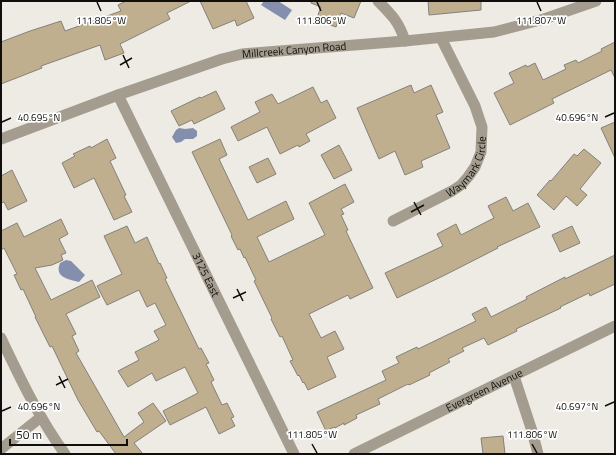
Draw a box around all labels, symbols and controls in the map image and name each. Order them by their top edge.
text: 111.805°W [76,13,126,28]
text: 111.806°W [296,13,346,28]
text: 111.807°W [516,13,566,28]
street label: Millcreek Canyon Road [241,38,347,62]
text: 40.695°N [18,110,60,125]
text: 40.696°N [556,110,598,125]
street label: Waymark Circle [443,135,490,201]
street label: 3125 East [188,250,224,300]
street label: Evergreen Avenue [443,364,526,416]
text: 40.696°N [18,399,60,414]
text: 40.697°N [556,399,598,414]
scale bar [10,421,127,447]
text: 50 m [16,425,42,444]
text: 111.805°W [287,427,337,442]
text: 111.806°W [507,427,557,442]

